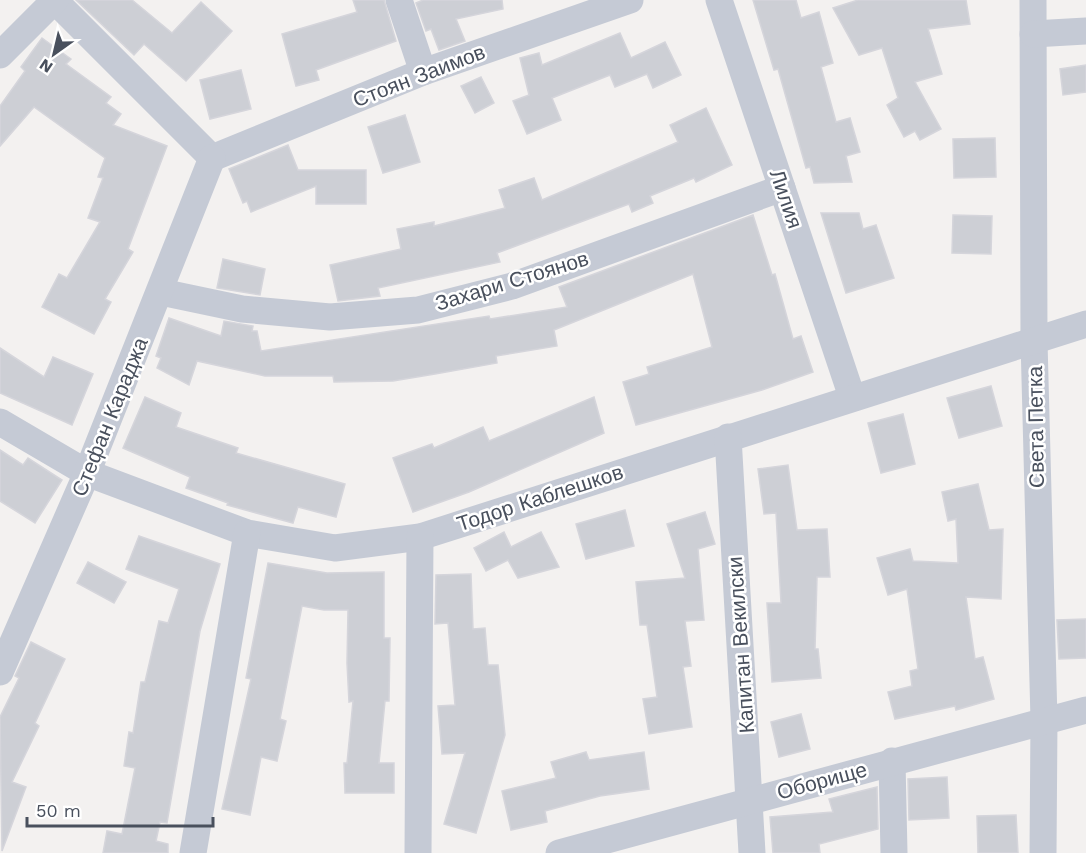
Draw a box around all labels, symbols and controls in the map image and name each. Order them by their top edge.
north arrow [24,24,84,84]
street label: Стоян Заимов [349,39,489,112]
text: N [36,55,56,77]
street label: Лилия [765,166,808,232]
street label: Захари Стоянов [432,245,591,316]
street label: Стефан Караджа [66,333,153,500]
street label: Света Петка [1022,365,1049,488]
street label: Тодор Каблешков [454,459,626,536]
street label: Капитан Векилски [722,556,759,734]
street label: Оборище [774,757,870,805]
scale bar [27,790,213,828]
text: 50 m [36,800,81,821]

